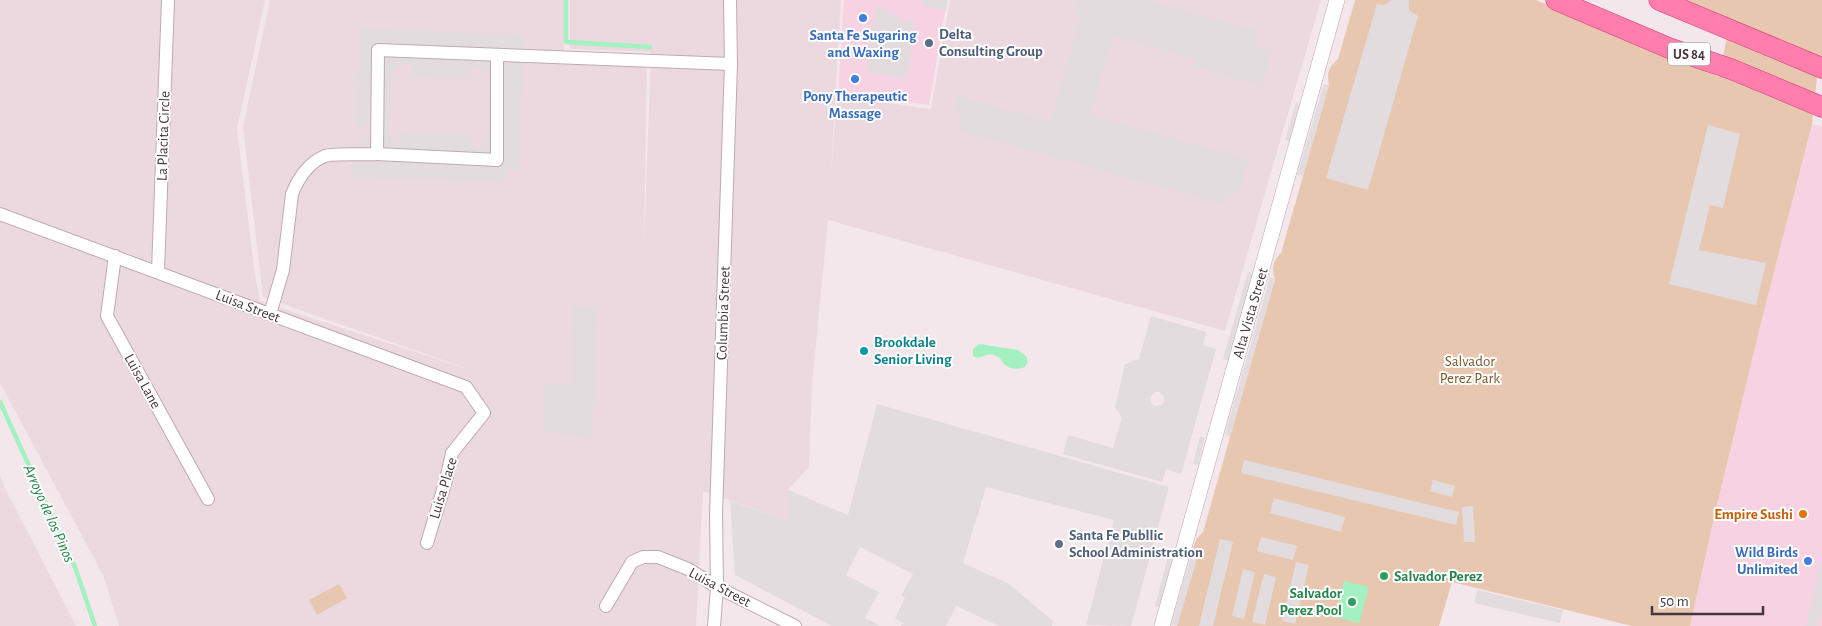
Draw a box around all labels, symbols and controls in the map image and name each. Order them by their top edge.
marker: Santa Fe Sugaring and Waxing [857,12,869,24]
place label: Delta Consulting Group [939,27,1043,59]
place label: Santa Fe Sugaring and Waxing [810,28,917,60]
marker: Delta Consulting Group [923,37,935,49]
road number: US 84 [1668,42,1710,66]
marker: Pony Therapeutic Massage [849,73,861,85]
place label: Pony Therapeutic Massage [803,89,907,121]
street label: La Placita Circle [154,91,173,181]
street label: Columbia Street [714,266,733,360]
street label: Alta Vista Street [1230,266,1271,360]
street label: Luisa Street [213,287,282,326]
place label: Brookdale Senior Living [874,335,952,367]
marker: Brookdale Senior Living [858,345,870,357]
street label: Luisa Lane [121,351,164,411]
park label: Salvador Perez Park [1440,354,1500,386]
street label: Luisa Place [427,455,460,521]
water label: Arroyo de los Pinos [20,461,78,565]
place label: Empire Sushi [1714,507,1793,522]
marker: Empire Sushi [1797,508,1809,520]
place label: Santa Fe Publlic School Administration [1069,528,1203,560]
marker: Santa Fe Publlic School Administration [1053,538,1065,550]
place label: Wild Birds Unlimited [1735,545,1798,577]
marker: Wild Birds Unlimited [1802,555,1814,567]
street label: Luisa Street [686,565,753,610]
place label: Salvador Perez [1394,569,1482,584]
marker: Salvador Perez [1378,570,1390,582]
scale bar [1652,584,1763,616]
place label: Salvador Perez Pool [1280,586,1343,618]
text: 50 m [1660,594,1689,609]
marker: Salvador Perez Pool [1346,596,1358,608]

